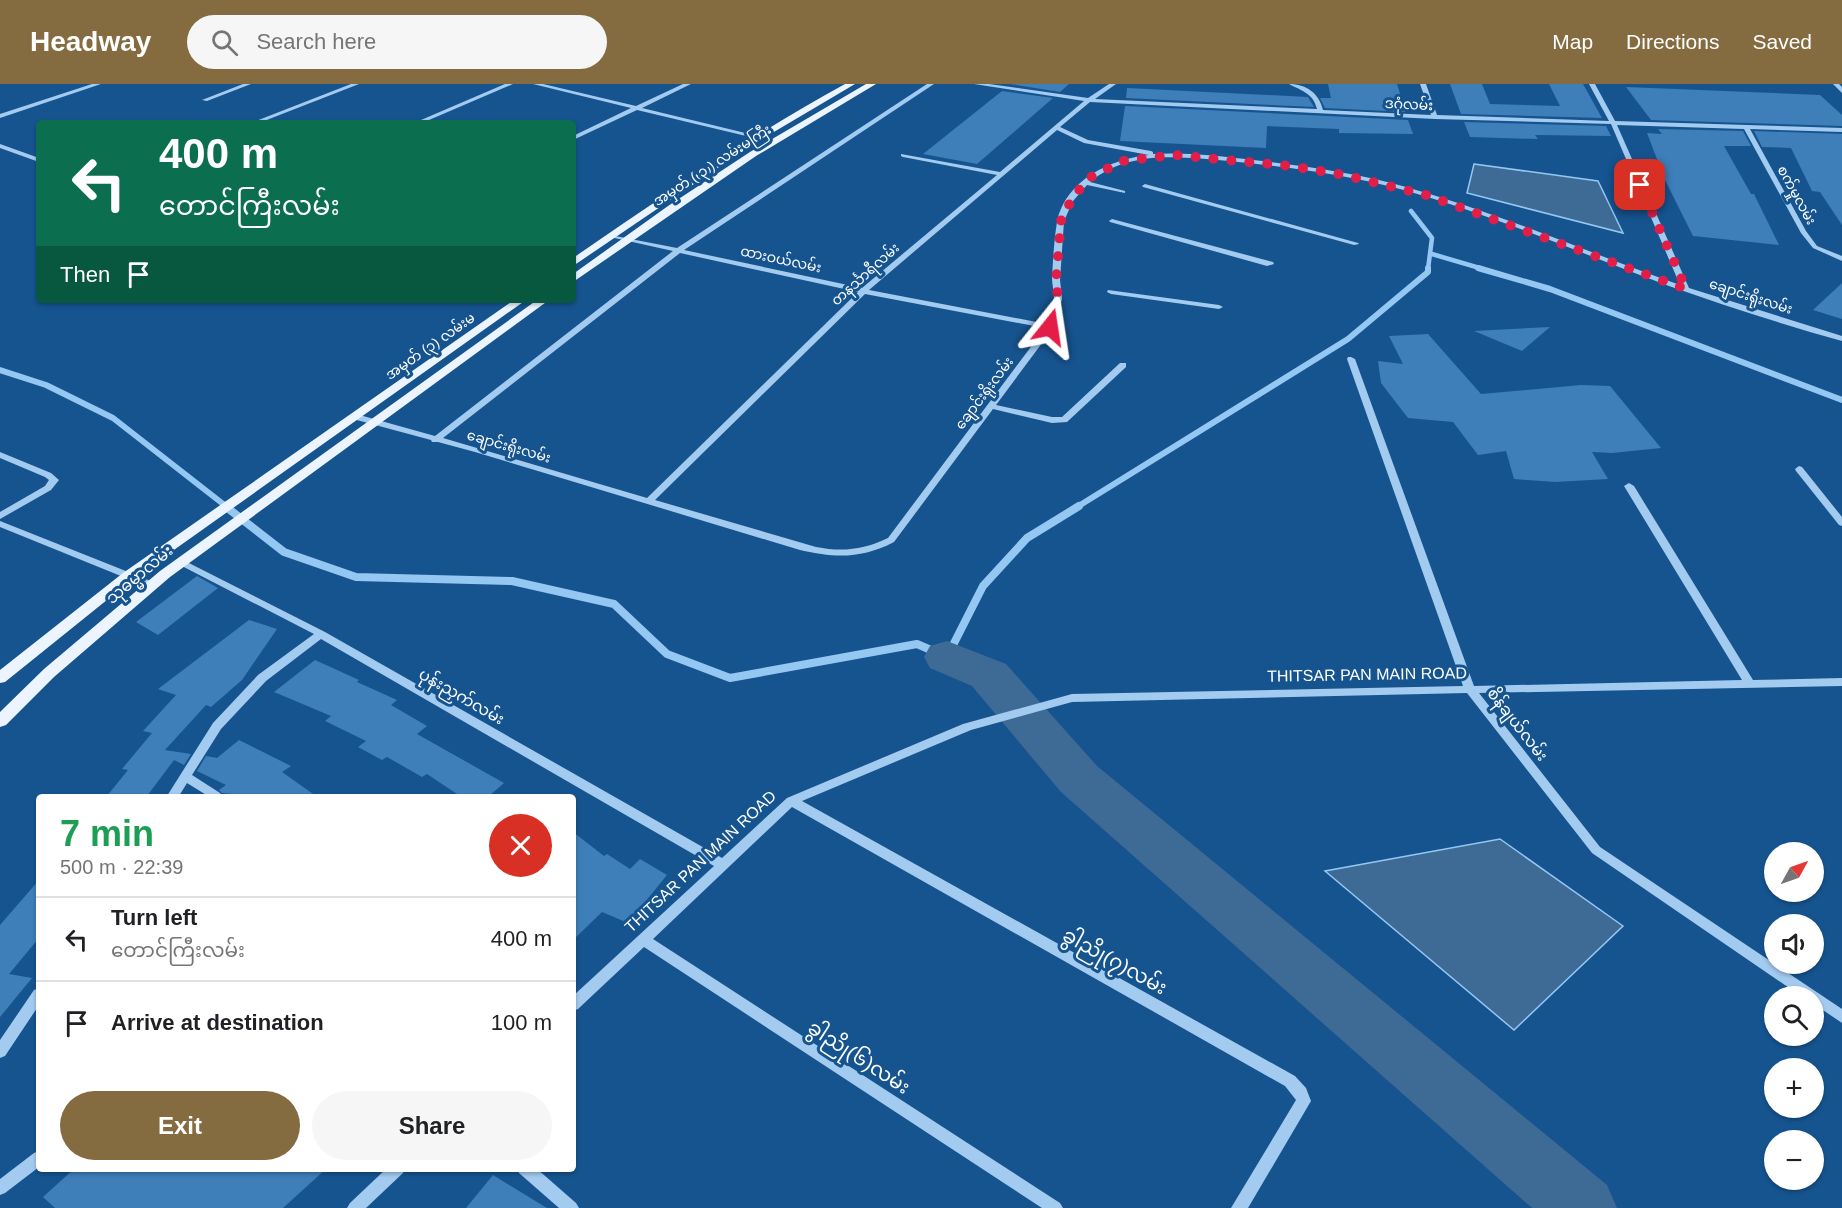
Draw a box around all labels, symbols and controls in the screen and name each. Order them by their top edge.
search box [187,15,607,69]
text: Headway [30,26,151,57]
icon: search [208,26,241,59]
text: Search here [256,29,376,54]
text: Map [1552,30,1593,53]
text: Directions [1626,30,1719,53]
text: Saved [1752,30,1812,53]
street label: ဒဂုံလမ်း [1384,93,1434,117]
street label: အမှတ် ( ၃ ) လမ်းမကြီး [649,119,776,212]
text: 400 m [159,130,278,177]
icon: left [60,144,138,222]
pin [1614,159,1665,210]
street label: စက်မှုလမ်း [1771,162,1821,229]
icon: arrive [1623,168,1656,201]
text: တောင်ကြီးလမ်း [159,191,340,221]
street label: တနင်္သာရီလမ်း [827,238,905,312]
street label: ထားဝယ်လမ်း [739,241,823,275]
icon: arrive [122,258,155,291]
text: Then [60,262,110,287]
street label: ချောင်းရိုးလမ်း [1706,273,1795,321]
position arrow [1018,295,1082,359]
street label: အမှတ် (၃) လမ်းမ [381,308,480,386]
street label: ချောင်းရိုးလမ်း [950,352,1020,435]
street label: ချောင်းရိုးလမ်း [464,424,553,469]
street label: သုဓမ္မာလမ်း [101,539,180,612]
street label: ပုန်းညှက်လမ်း [413,663,509,733]
street label: THITSAR PAN MAIN ROAD [1267,664,1467,685]
street label: စိန်ချယ်လမ်း [1480,683,1554,767]
street label: THITSAR PAN MAIN ROAD [622,787,779,936]
text: 7 min [60,813,154,854]
button: close [489,814,552,877]
north arrow [1764,842,1824,902]
map controls [1764,842,1824,1190]
text: 500 m · 22:39 [60,856,183,878]
text: Turn left [111,905,197,930]
button: sound [1764,914,1824,974]
street label: ခွါညို(၇)လမ်း [1057,921,1172,1003]
icon: left [60,923,93,956]
text: 400 m [491,926,552,951]
text: တောင်ကြီးလမ်း [111,939,245,961]
button: search [1764,986,1824,1046]
icon: arrive [60,1007,93,1040]
text: Arrive at destination [111,1010,324,1035]
text: 100 m [491,1010,552,1035]
street label: ခွါညို(၆)လမ်း [801,1013,916,1102]
button: + [1764,1058,1824,1118]
button: Exit [60,1091,300,1160]
button: Share [312,1091,552,1160]
button: − [1764,1130,1824,1190]

